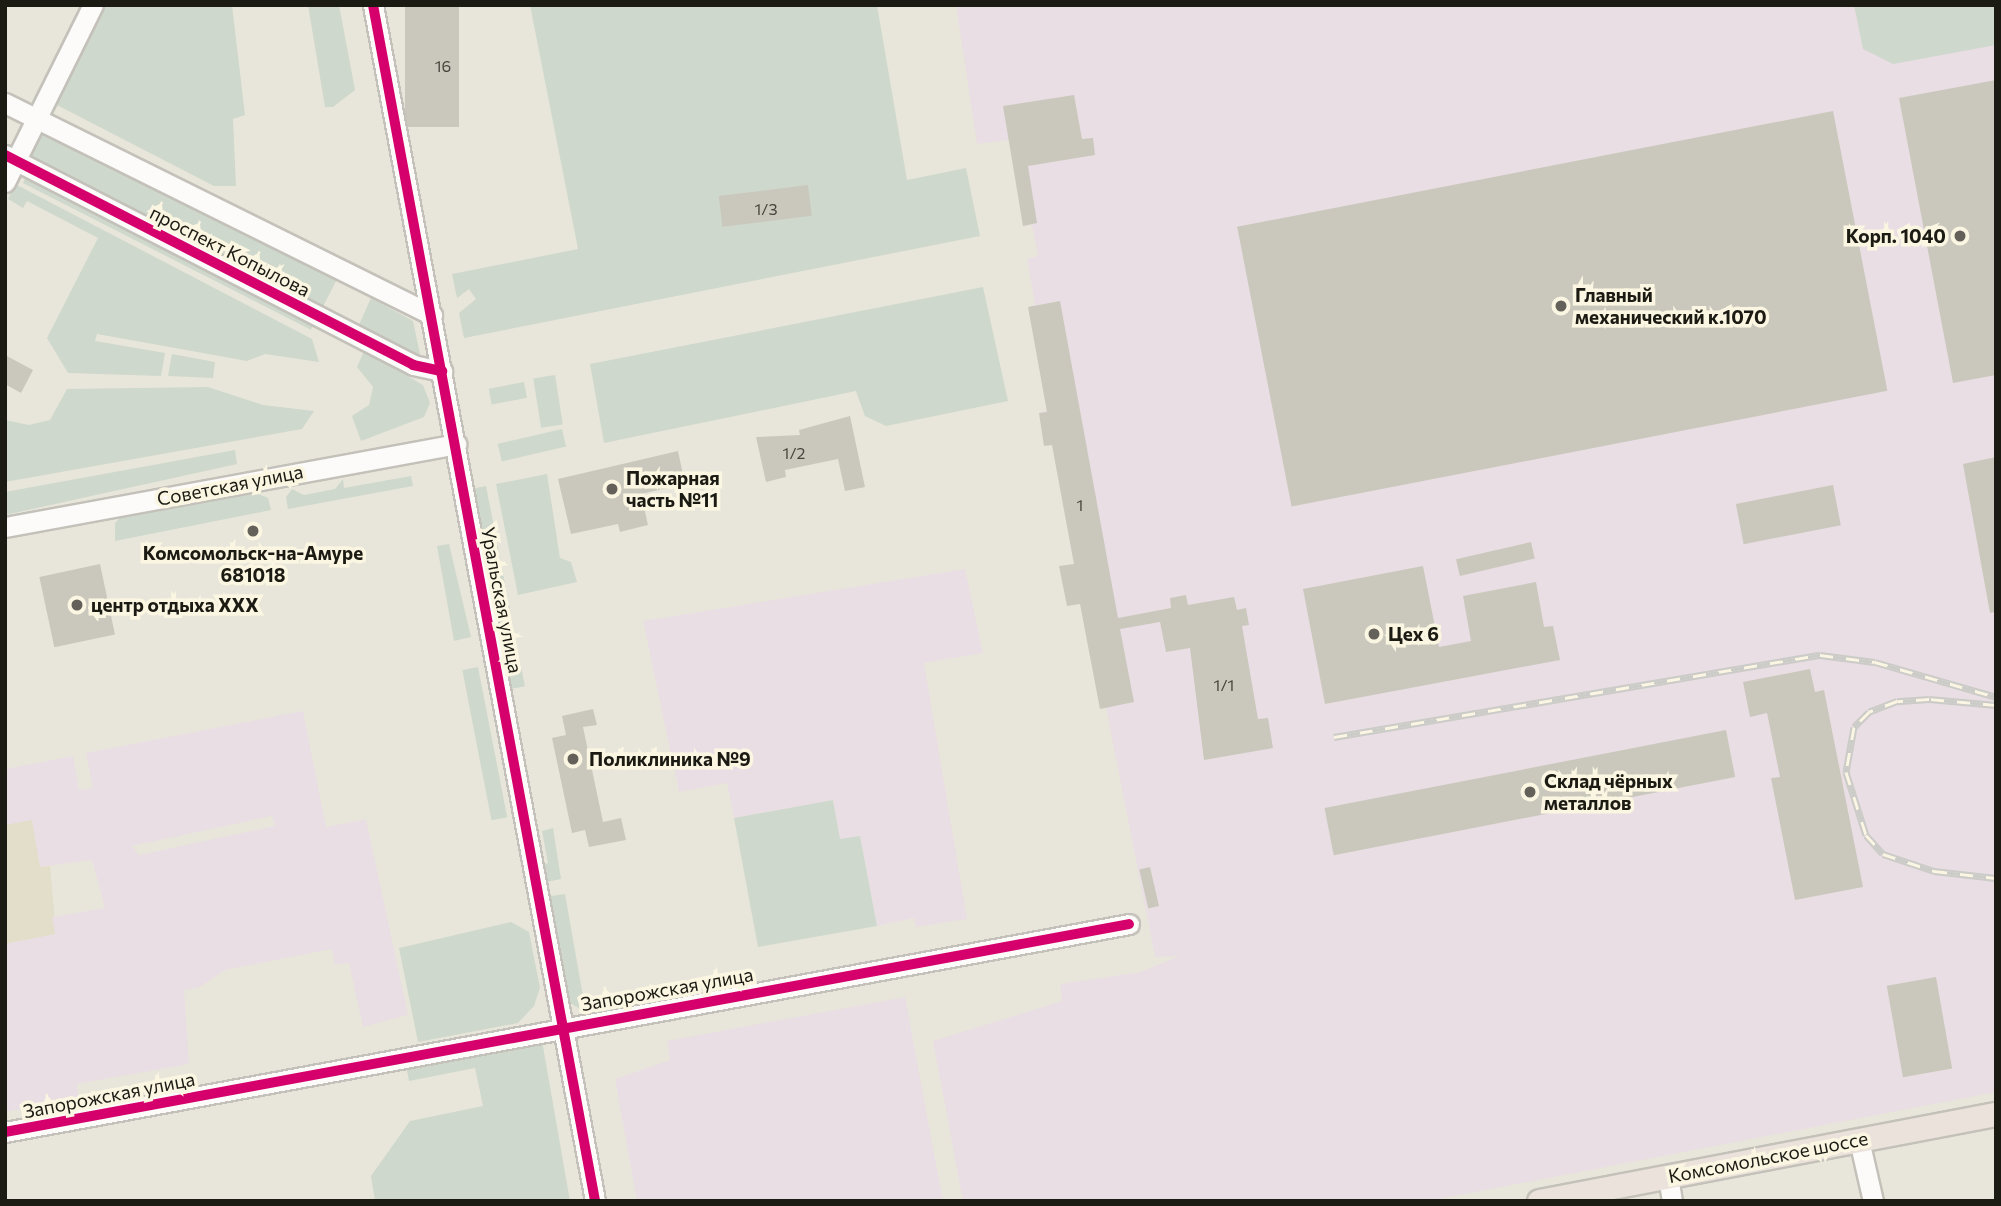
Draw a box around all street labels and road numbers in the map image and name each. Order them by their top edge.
street label: проспект Копылова [146,201,314,301]
street label: Советская улица [155,460,305,510]
street label: Уральская улица [477,525,527,675]
street label: Запорожская улица [579,963,755,1015]
street label: Запорожская улица [21,1067,197,1123]
street label: Комсомольское шоссе [1666,1126,1870,1188]

